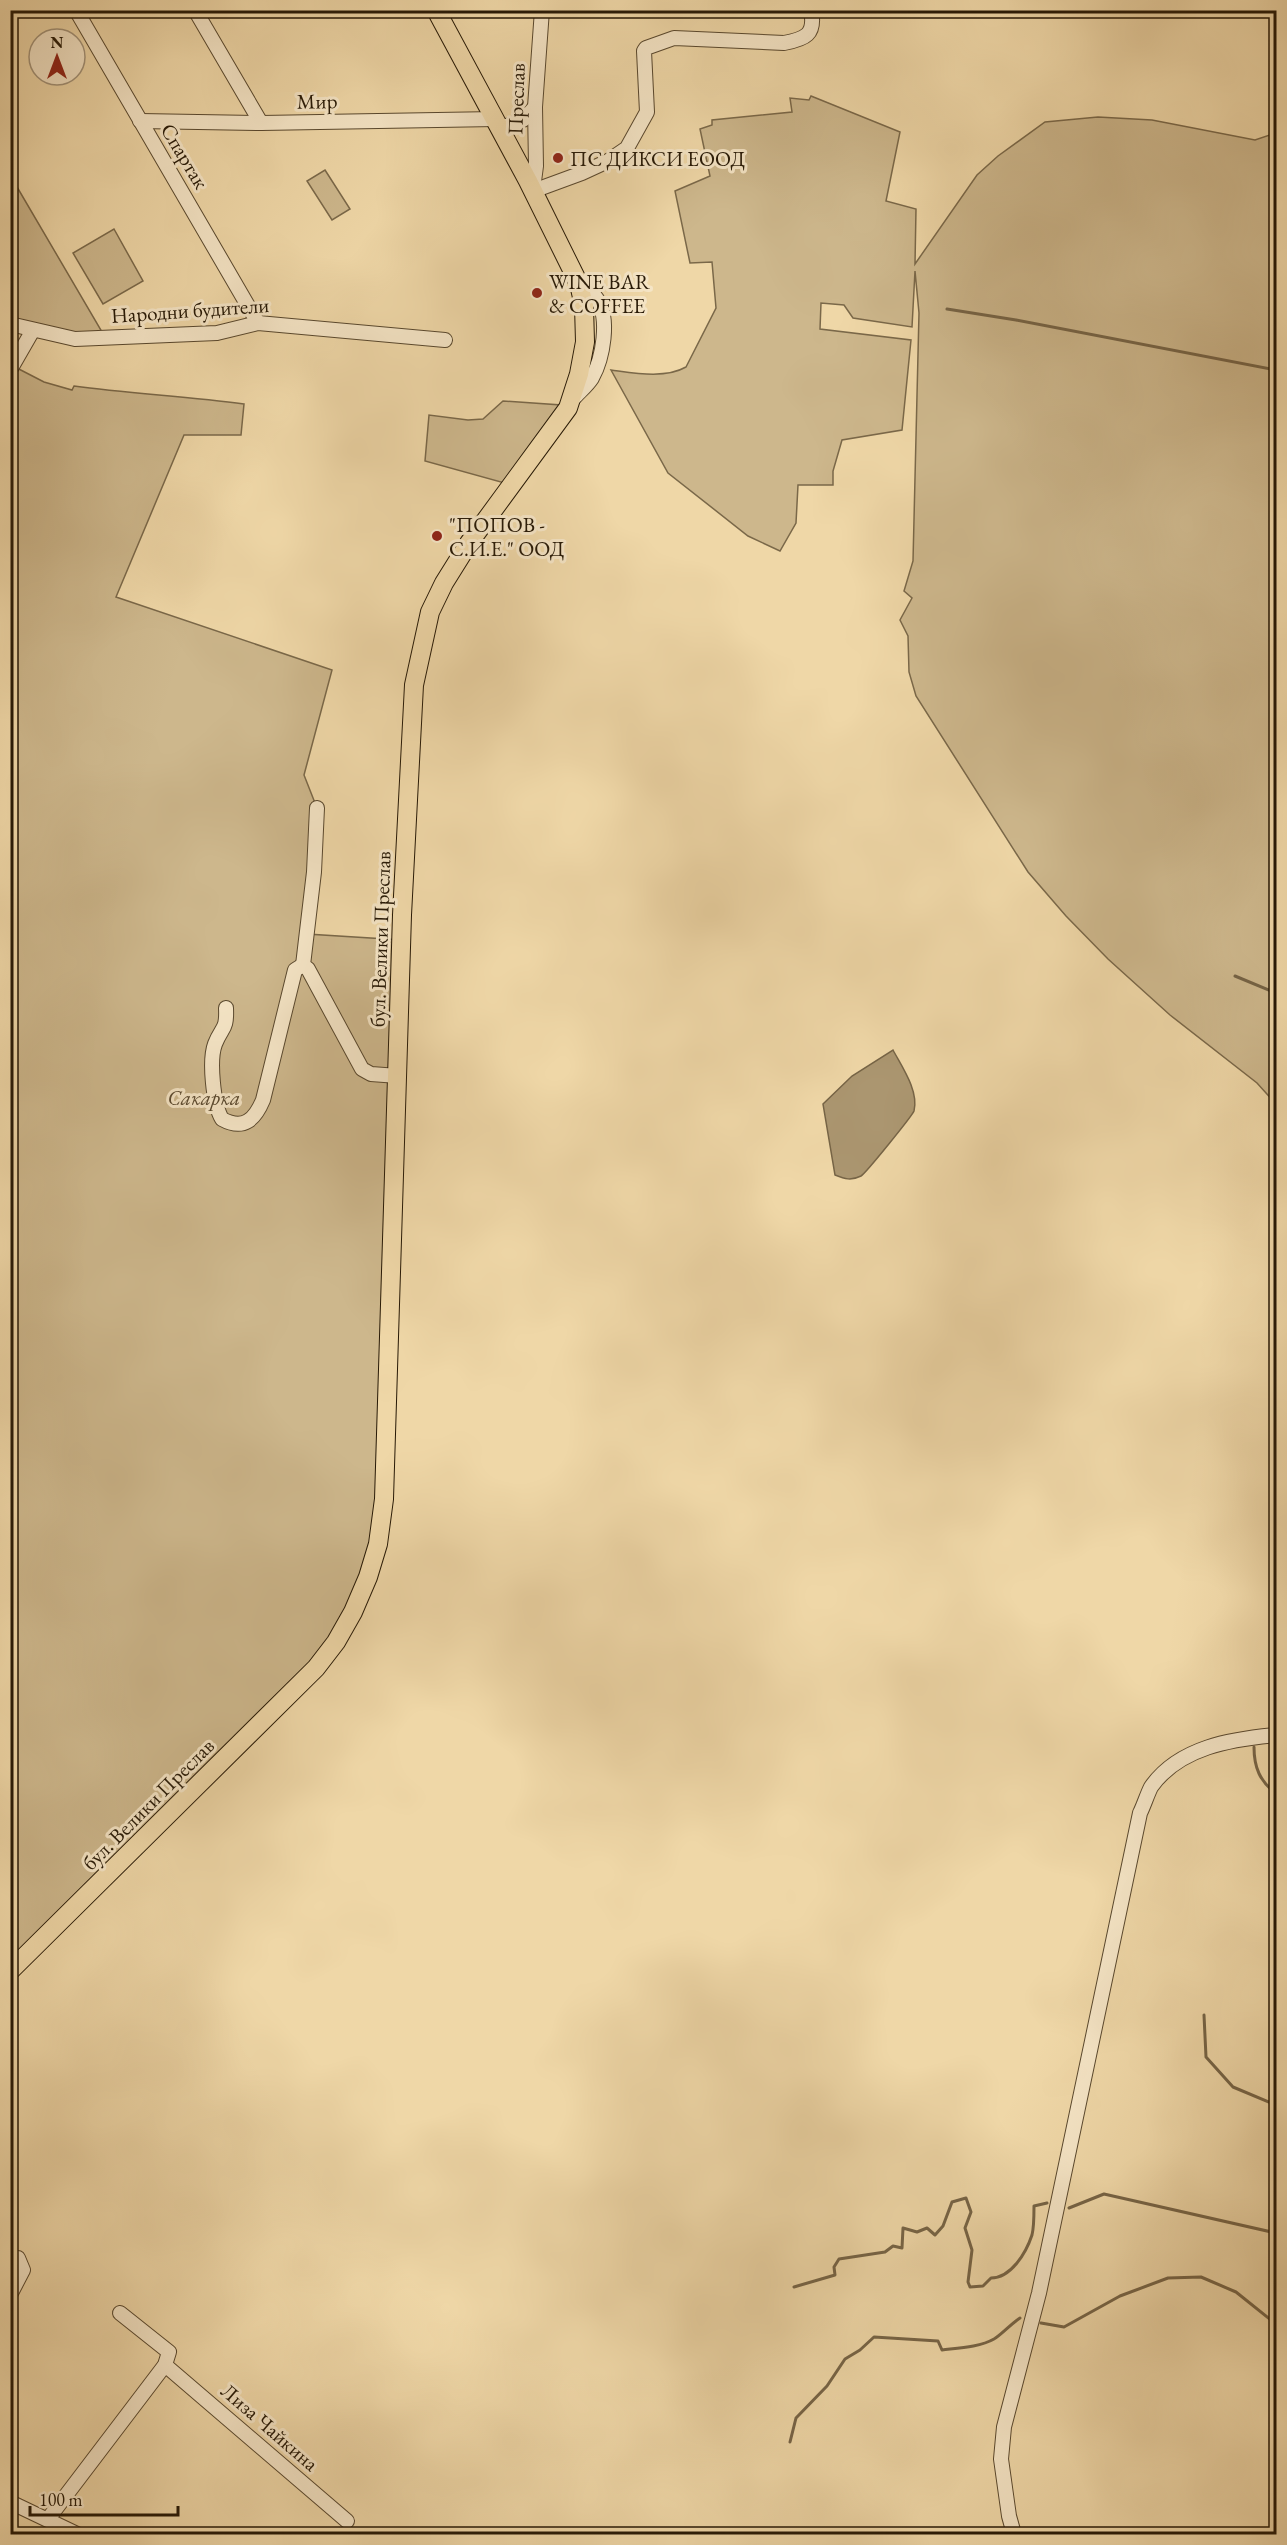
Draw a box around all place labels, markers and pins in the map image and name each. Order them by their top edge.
place label: ПС ДИКСИ ЕООД [570,145,745,172]
marker: ПС ДИКСИ ЕООД [551,151,565,165]
place label: WINE BAR & COFFEE [549,268,651,319]
marker: WINE BAR & COFFEE [530,286,544,300]
place label: "ПОПОВ - С.И.Е." ООД [449,511,565,562]
marker: "ПОПОВ - С.И.Е." ООД [430,529,444,543]

